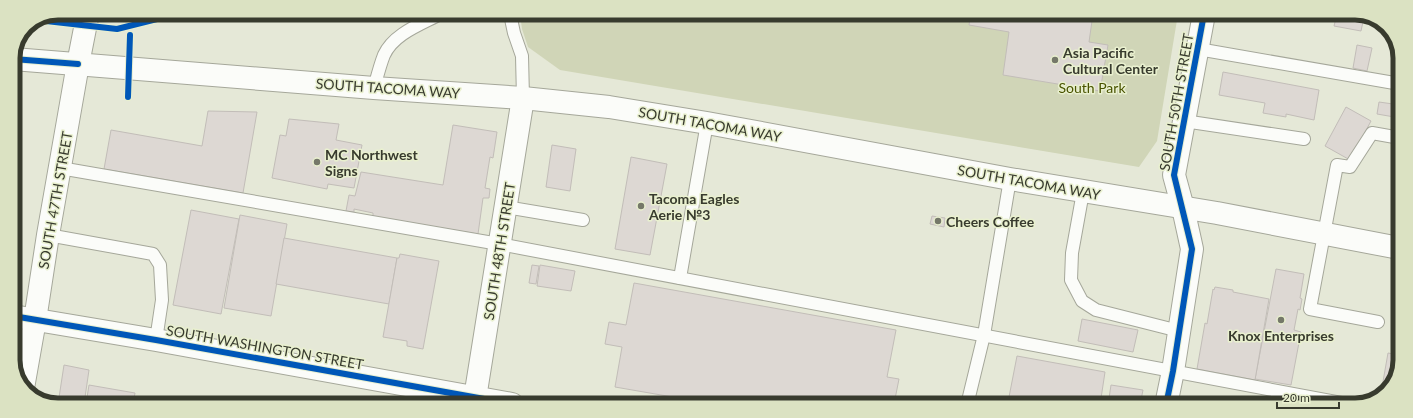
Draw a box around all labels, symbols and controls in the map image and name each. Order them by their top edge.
street label: SOUTH 50TH STREET [1156,31,1197,172]
place label: Asia Pacific Cultural Center [1062,44,1159,77]
marker: Asia Pacific Cultural Center [1050,55,1060,65]
street label: SOUTH TACOMA WAY [315,74,461,102]
park label: South Park [1058,79,1126,96]
street label: SOUTH TACOMA WAY [637,103,783,145]
street label: SOUTH 47TH STREET [35,129,76,270]
place label: MC Northwest Signs [325,146,419,179]
marker: MC Northwest Signs [312,157,322,167]
street label: SOUTH TACOMA WAY [956,161,1102,203]
street label: SOUTH 48TH STREET [480,180,518,321]
place label: Tacoma Eagles Aerie №3 [648,190,739,223]
marker: Tacoma Eagles Aerie №3 [636,201,646,211]
place label: Cheers Coffee [946,213,1035,230]
marker: Cheers Coffee [933,216,943,226]
marker: Knox Enterprises [1276,315,1286,325]
street label: SOUTH WASHINGTON STREET [165,321,366,373]
place label: Knox Enterprises [1228,327,1334,344]
scale bar [1277,384,1339,410]
text: 20 m [1283,390,1310,405]

